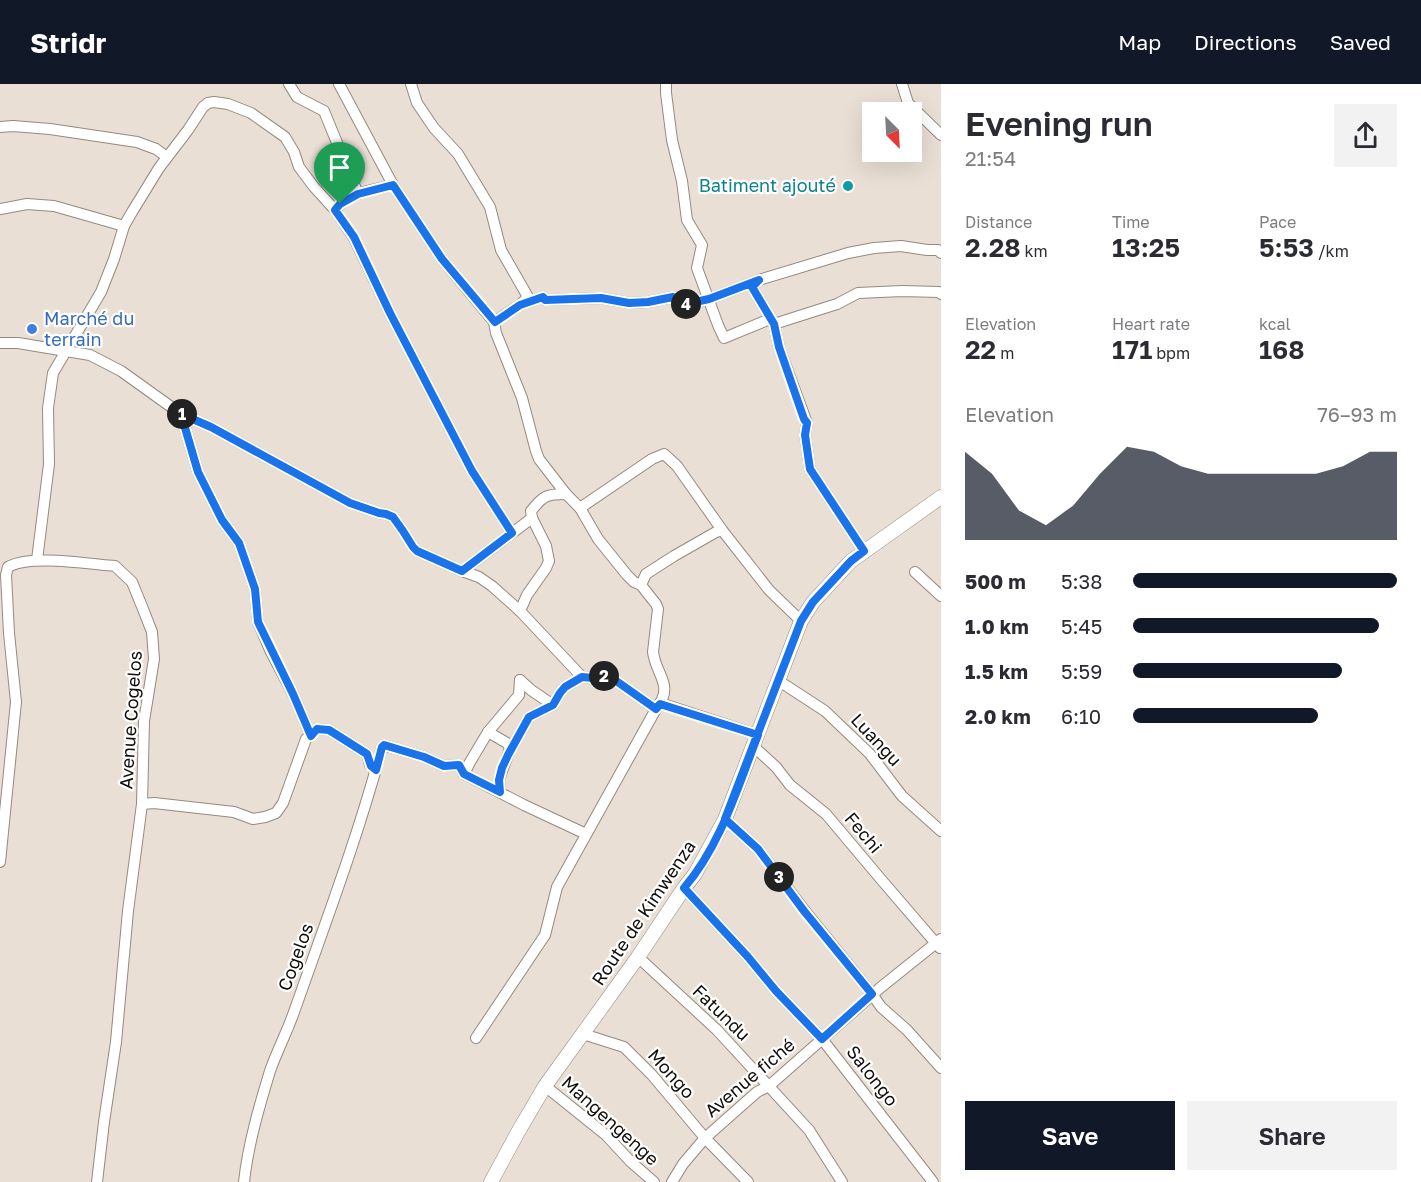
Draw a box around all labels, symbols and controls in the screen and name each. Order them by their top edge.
text: Stridr [30,26,106,59]
text: Map [1118,29,1161,55]
text: Directions [1194,29,1297,55]
text: Saved [1330,29,1391,55]
north arrow [862,102,922,162]
map controls [862,102,922,162]
text: Evening run [965,104,1153,143]
button: share [1334,104,1397,167]
pin [314,142,365,204]
text: 21:54 [965,146,1016,170]
icon: arrive [323,151,356,184]
place label: Batiment ajouté [699,174,836,196]
marker: Batiment ajouté [841,179,855,193]
text: Distance [965,212,1032,232]
text: Time [1112,212,1150,232]
text: Pace [1259,212,1296,232]
text: 2.28 [965,232,1021,263]
text: 13:25 [1112,232,1180,263]
text: 5:53 [1259,232,1314,263]
text: km [1021,241,1048,261]
text: /km [1314,241,1349,261]
pin: 4 [671,289,701,319]
text: 4 [681,294,691,314]
place label: Marché du terrain [44,307,134,350]
text: Elevation [965,314,1036,334]
text: Heart rate [1112,314,1190,334]
text: kcal [1259,314,1291,334]
marker: Marché du terrain [25,322,39,336]
text: 22 [965,334,996,365]
text: 171 [1112,334,1152,365]
text: 168 [1259,334,1305,365]
text: m [996,343,1014,363]
text: bpm [1152,343,1190,363]
pin: 1 [167,399,197,429]
text: Elevation [965,402,1054,426]
text: 76–93 m [1317,402,1397,426]
text: 1 [178,404,186,424]
text: 500 m [965,569,1026,593]
text: 5:38 [1061,569,1103,593]
text: 1.0 km [965,614,1029,638]
text: 5:45 [1061,614,1102,638]
street label: Avenue Cogelos [114,650,146,790]
text: 1.5 km [965,659,1028,683]
text: 5:59 [1061,659,1102,683]
pin: 2 [589,661,619,691]
text: 2 [599,666,609,686]
text: 2.0 km [965,704,1031,728]
text: 6:10 [1061,704,1101,728]
street label: Luangu [847,708,907,770]
street label: Fechi [840,807,887,857]
street label: Route de Kimwenza [586,836,700,989]
pin: 3 [764,862,794,892]
text: 3 [774,867,784,887]
street label: Cogelos [273,920,317,994]
street label: Fatundu [688,980,755,1045]
street label: Avenue fiché [700,1033,799,1121]
street label: Salongo [842,1041,903,1110]
street label: Mongo [644,1044,700,1103]
street label: Mangengenge [557,1071,664,1170]
button: Save [965,1101,1175,1170]
button: Share [1187,1101,1397,1170]

